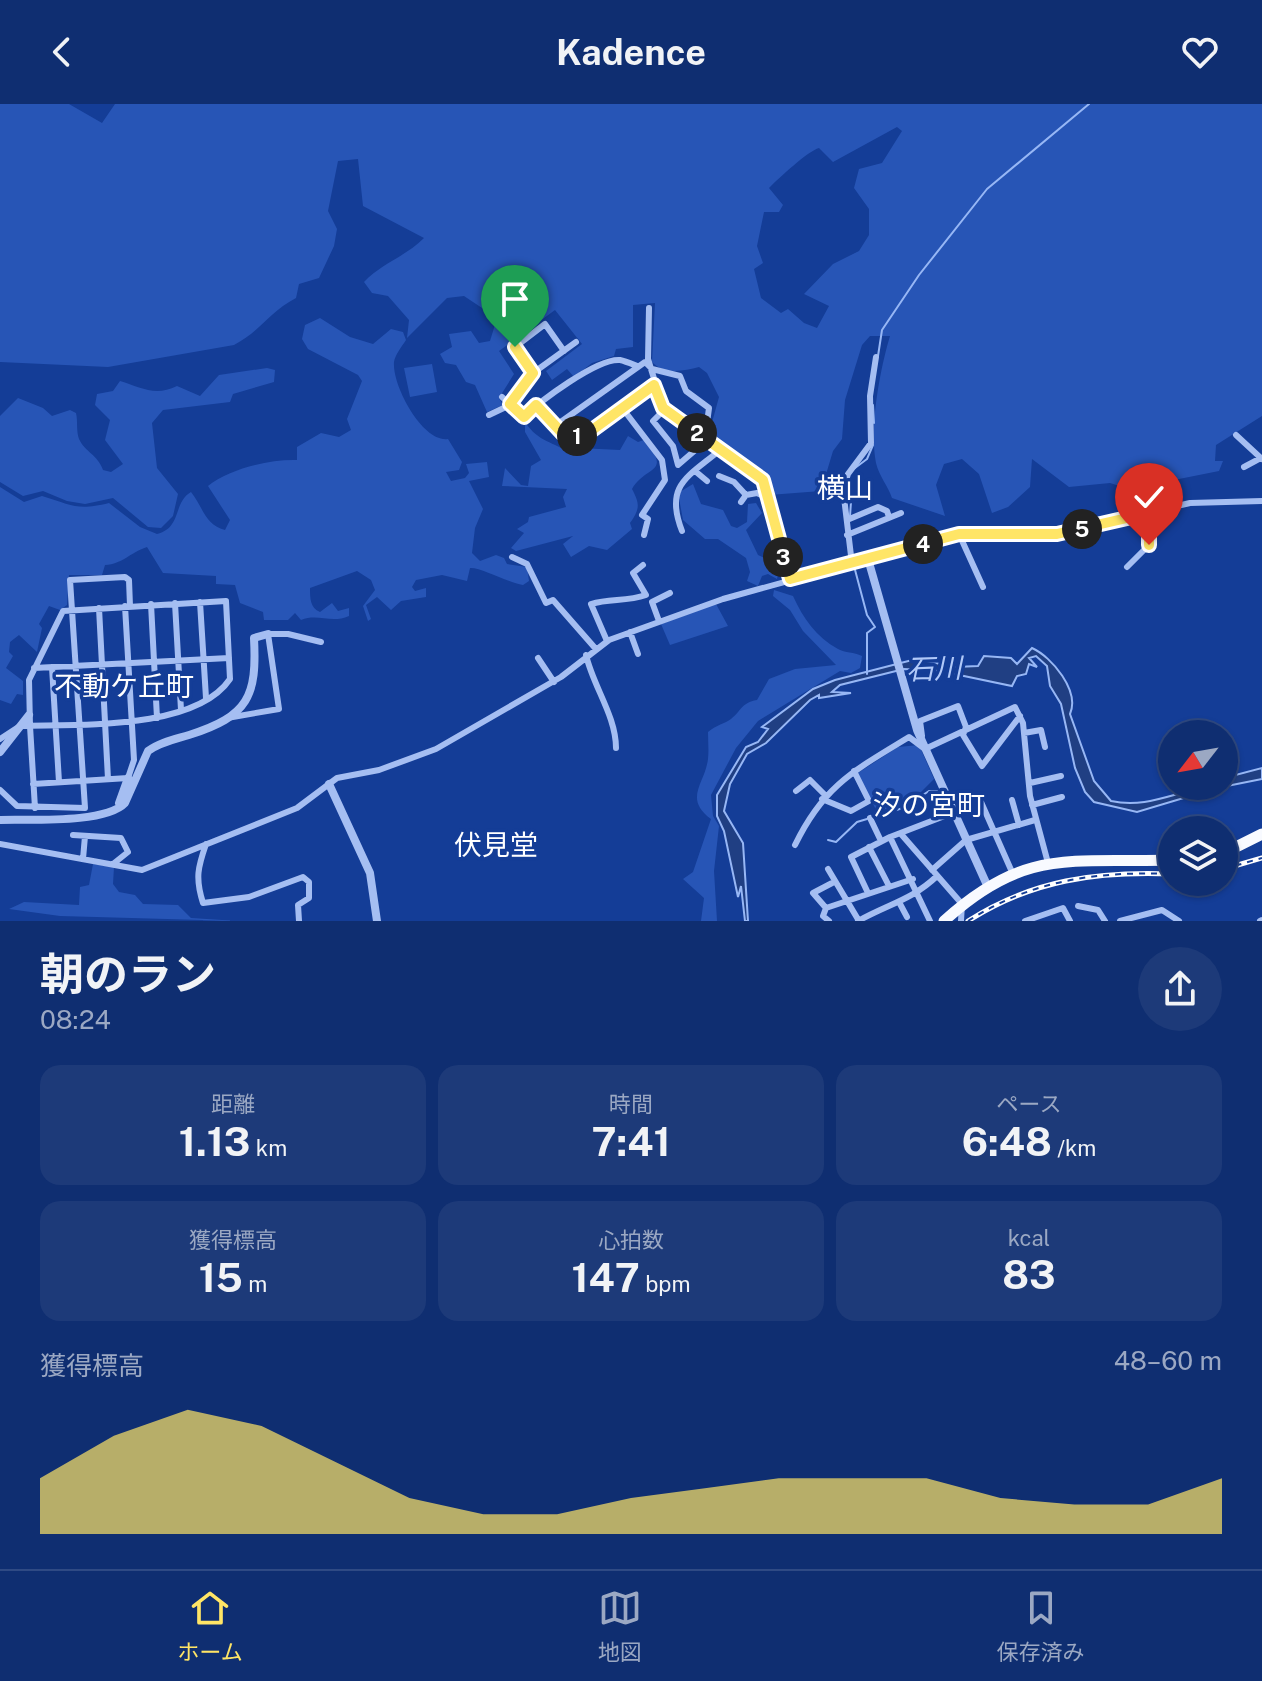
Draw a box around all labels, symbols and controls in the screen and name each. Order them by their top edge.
icon: back [40,30,84,74]
icon: heart [1178,30,1222,74]
text: Kadence [556,31,706,73]
pin [481,265,549,347]
icon: arrive [493,277,537,321]
pin: 2 [677,413,717,453]
pin: 1 [557,416,597,456]
text: 2 [690,420,704,446]
text: 1 [572,423,582,449]
pin [1115,463,1183,545]
district label: 横山 [817,471,873,504]
icon: check [1127,475,1171,519]
pin: 5 [1062,509,1102,549]
text: 5 [1075,516,1089,542]
pin: 4 [903,524,943,564]
text: 4 [916,531,930,557]
pin: 3 [763,537,803,577]
text: 3 [776,544,790,570]
water label: 石川 [905,650,966,685]
district label: 不動ケ丘町 [54,669,194,702]
north arrow [1158,720,1238,800]
map controls [1158,720,1238,896]
district label: 汐の宮町 [873,788,985,821]
button: layers [1158,816,1238,896]
district label: 伏見堂 [454,828,538,861]
button: share [1138,947,1222,1031]
text: 朝のラン [40,948,216,1000]
text: 08:24 [40,1004,111,1035]
text: 距離 [211,1091,255,1117]
text: 時間 [609,1091,653,1117]
text: ペース [997,1091,1061,1117]
text: 1.13 [179,1118,250,1165]
text: 7:41 [591,1118,671,1165]
text: 6:48 [962,1118,1052,1165]
text: km [250,1135,287,1161]
text: /km [1052,1135,1096,1161]
text: kcal [1008,1225,1050,1251]
text: 獲得標高 [189,1227,277,1253]
text: 心拍数 [598,1227,664,1253]
text: 83 [1002,1251,1056,1298]
text: 15 [199,1254,243,1301]
text: 147 [571,1254,640,1301]
text: m [243,1271,267,1297]
text: bpm [640,1271,691,1297]
text: 48–60 m [1114,1345,1222,1376]
text: 獲得標高 [40,1350,144,1381]
tab: ホーム [177,1586,243,1666]
tab: 地図 [598,1586,642,1666]
tab: 保存済み [997,1586,1085,1666]

